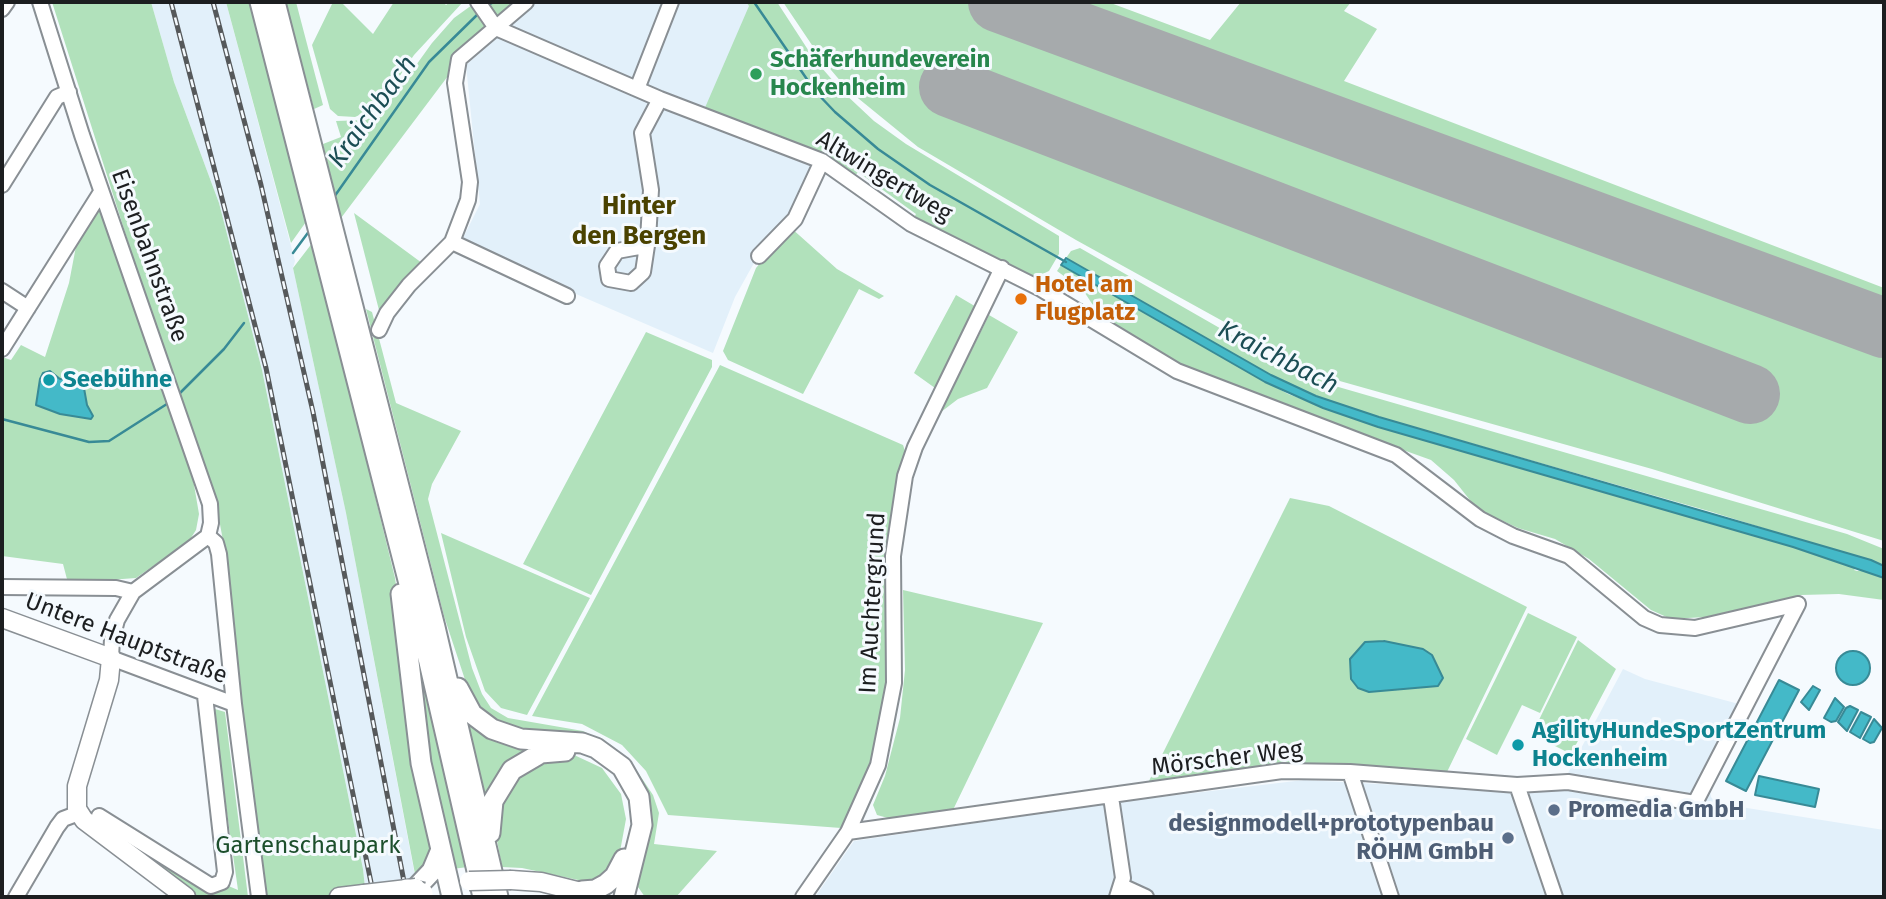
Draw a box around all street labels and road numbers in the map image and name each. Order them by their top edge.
street label: Altwingertweg [811,125,957,229]
street label: Eisenbahnstraße [104,166,194,346]
street label: Im Auchtergrund [854,512,892,694]
street label: Untere Hauptstraße [21,587,231,691]
street label: Mörscher Weg [1150,735,1304,783]

